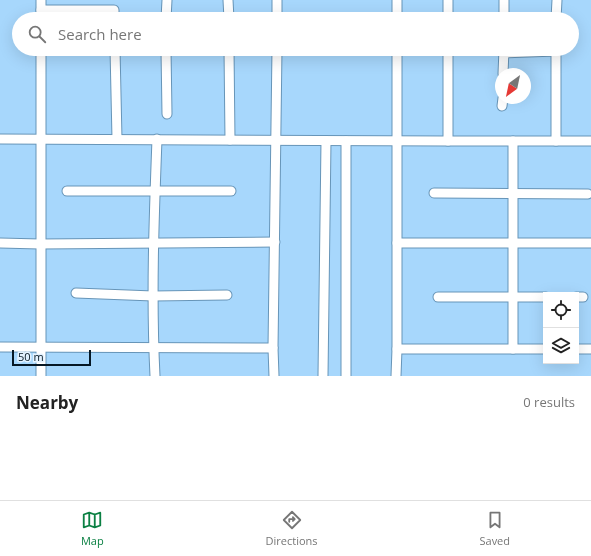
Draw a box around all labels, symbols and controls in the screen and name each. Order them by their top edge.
search box [12,12,579,56]
icon: search [26,23,48,45]
text: Search here [58,24,142,44]
north arrow [495,68,531,104]
map controls [543,292,579,364]
button: locate [543,292,579,328]
button: layers [543,328,579,364]
scale bar [12,348,91,367]
text: 50 m [18,349,44,364]
text: Nearby [16,391,78,414]
text: 0 results [523,393,575,411]
tab: Map [81,509,104,548]
tab: Directions [266,509,318,548]
tab: Saved [479,509,510,548]

